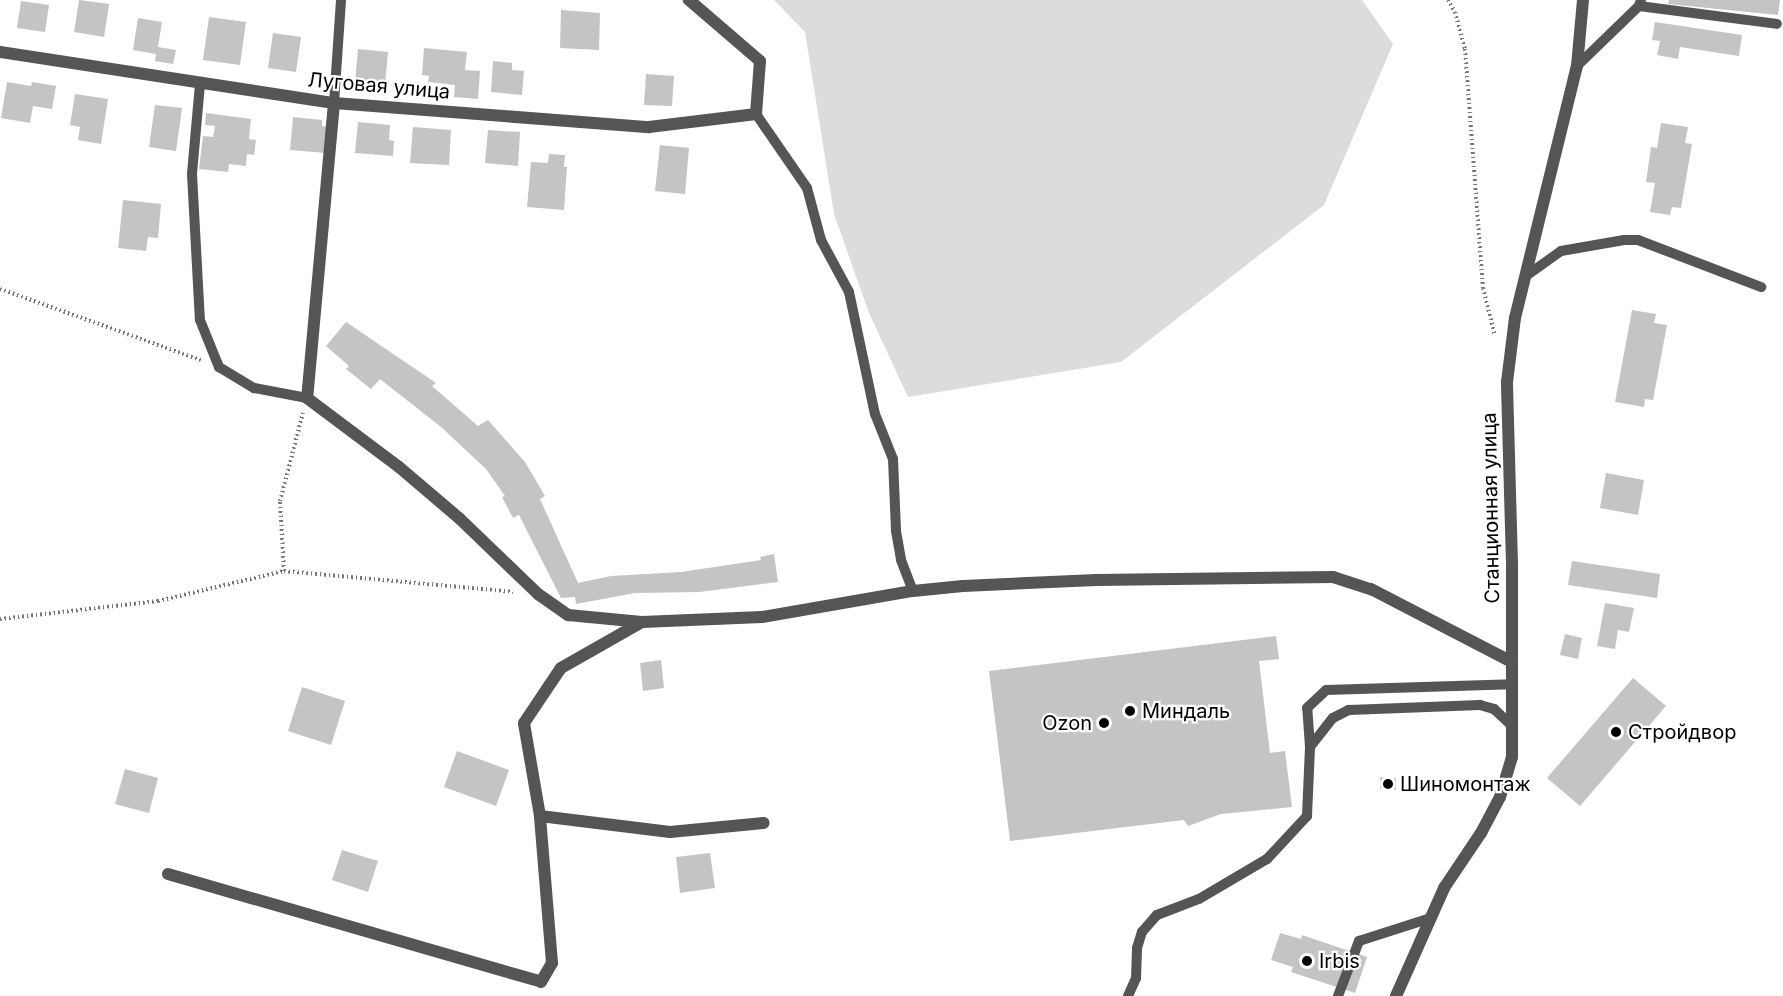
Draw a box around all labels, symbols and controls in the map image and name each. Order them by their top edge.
street label: Луговая улица [307,68,451,104]
street label: Станционная улица [1477,412,1505,604]
place label: Миндаль [1142,699,1230,723]
marker: Миндаль [1123,704,1137,718]
place label: Ozon [1042,711,1092,735]
marker: Ozon [1097,716,1111,730]
place label: Стройдвор [1628,720,1736,744]
marker: Стройдвор [1609,725,1623,739]
place label: Шиномонтаж [1400,772,1531,796]
marker: Шиномонтаж [1381,777,1395,791]
place label: Irbis [1319,949,1360,973]
marker: Irbis [1300,954,1314,968]

